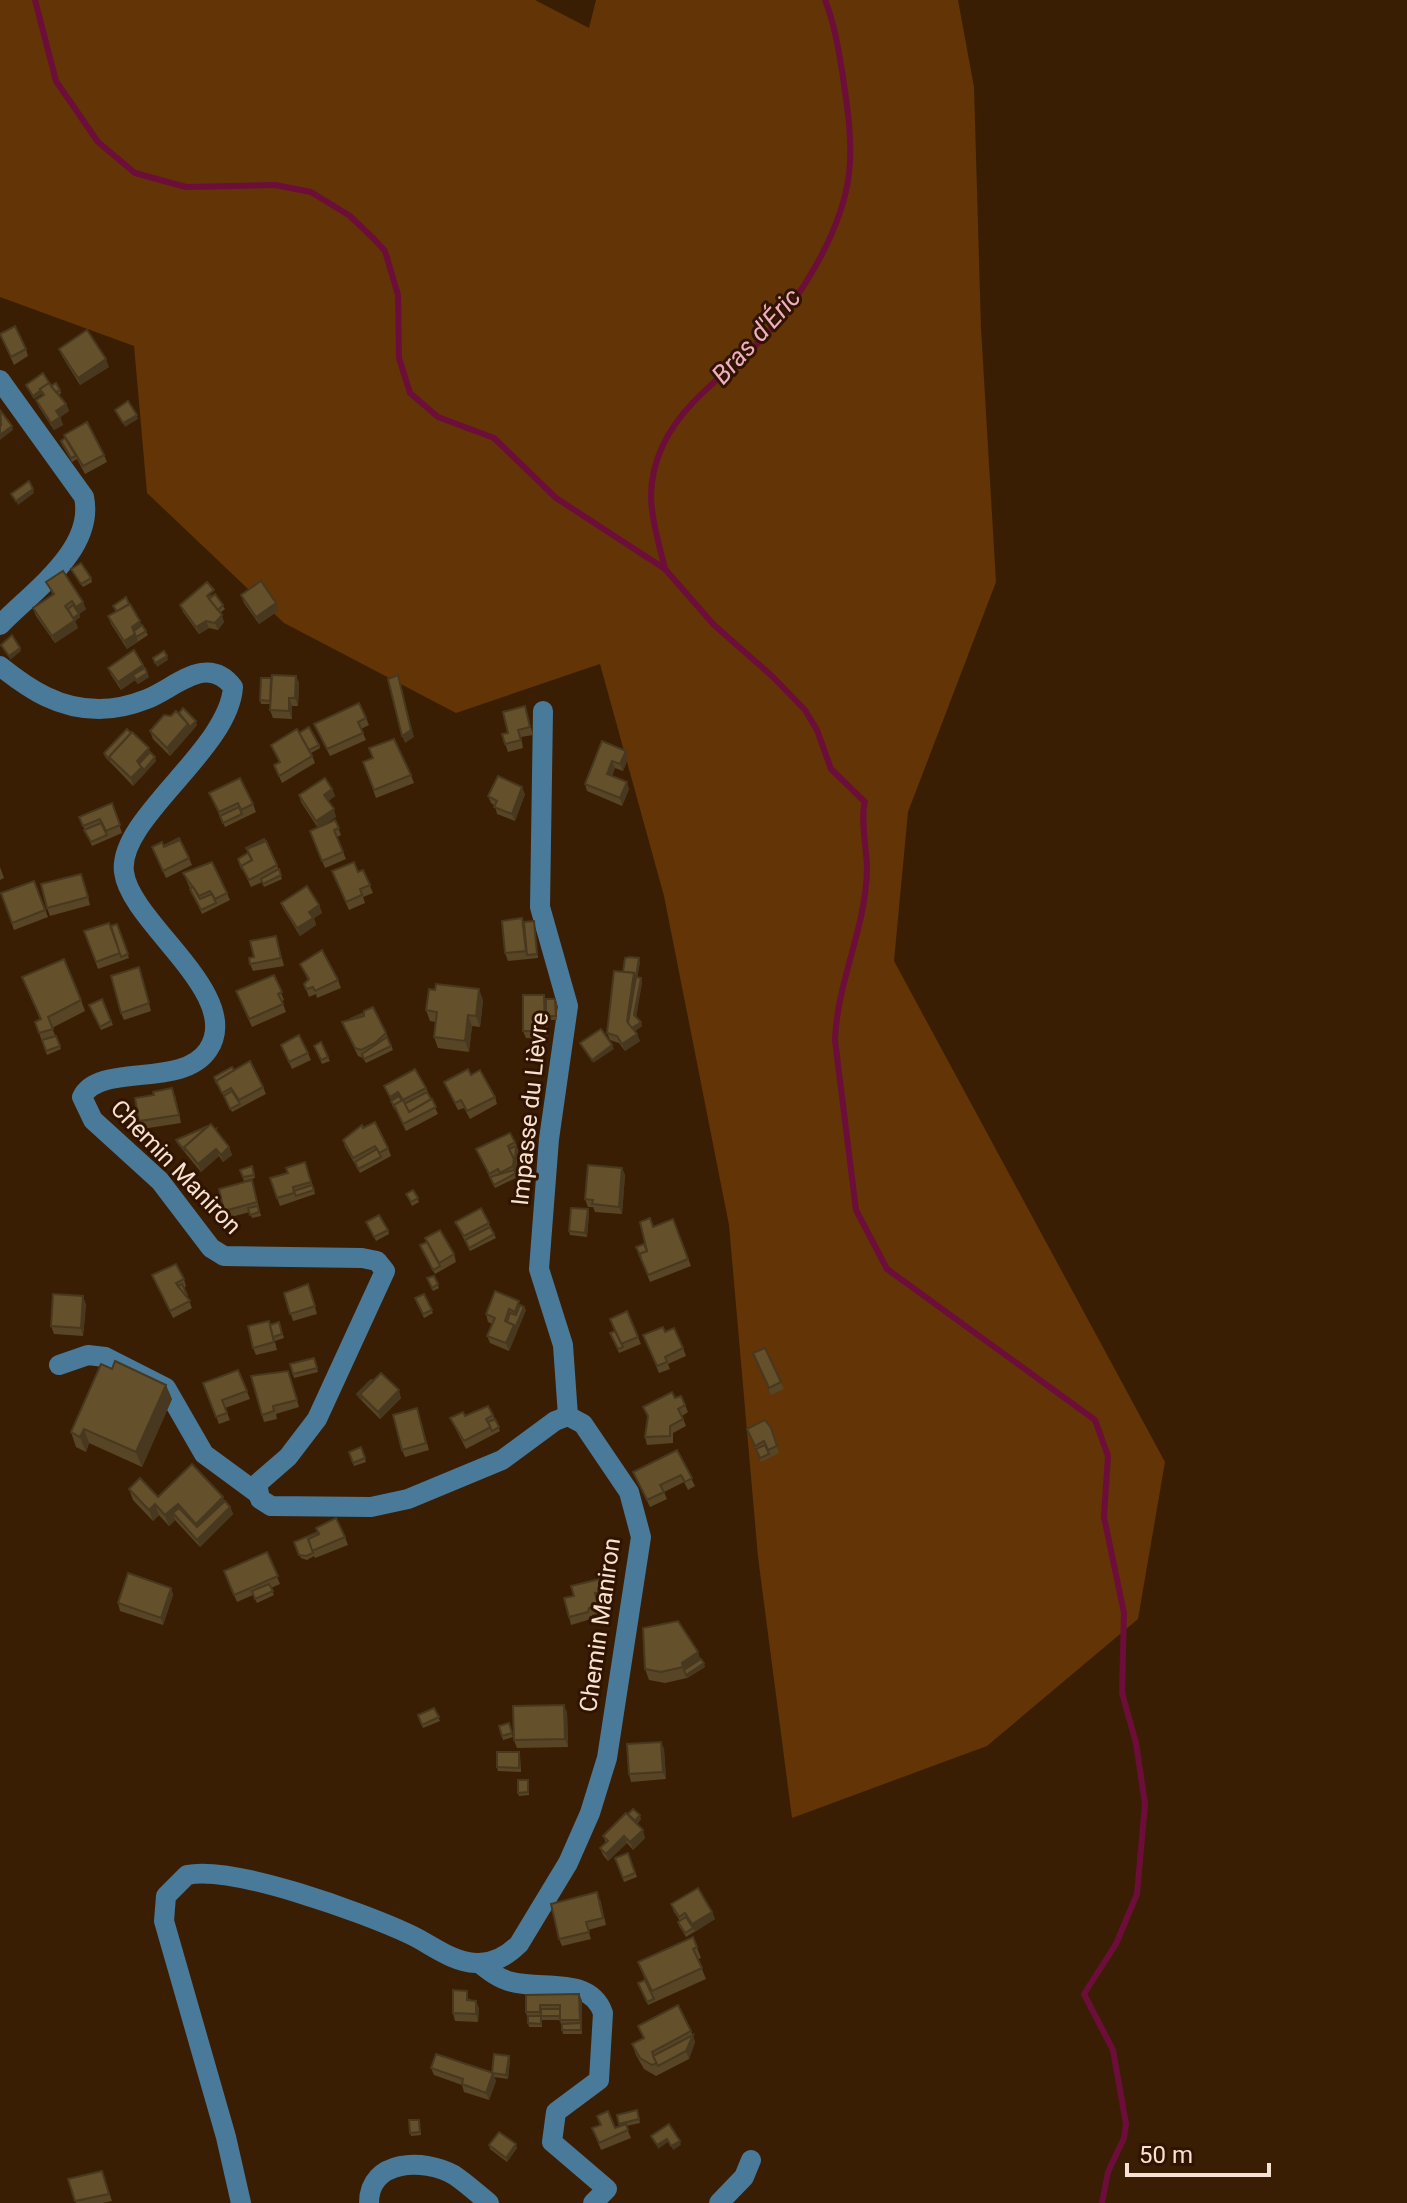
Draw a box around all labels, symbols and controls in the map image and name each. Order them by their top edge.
water label: Bras d'Éric [705,282,807,390]
street label: Impasse du Lièvre [506,1011,554,1207]
street label: Chemin Maniron [105,1094,247,1240]
street label: Chemin Maniron [574,1536,626,1714]
scale bar [1127,2127,1269,2177]
text: 50 m [1139,2141,1193,2169]

